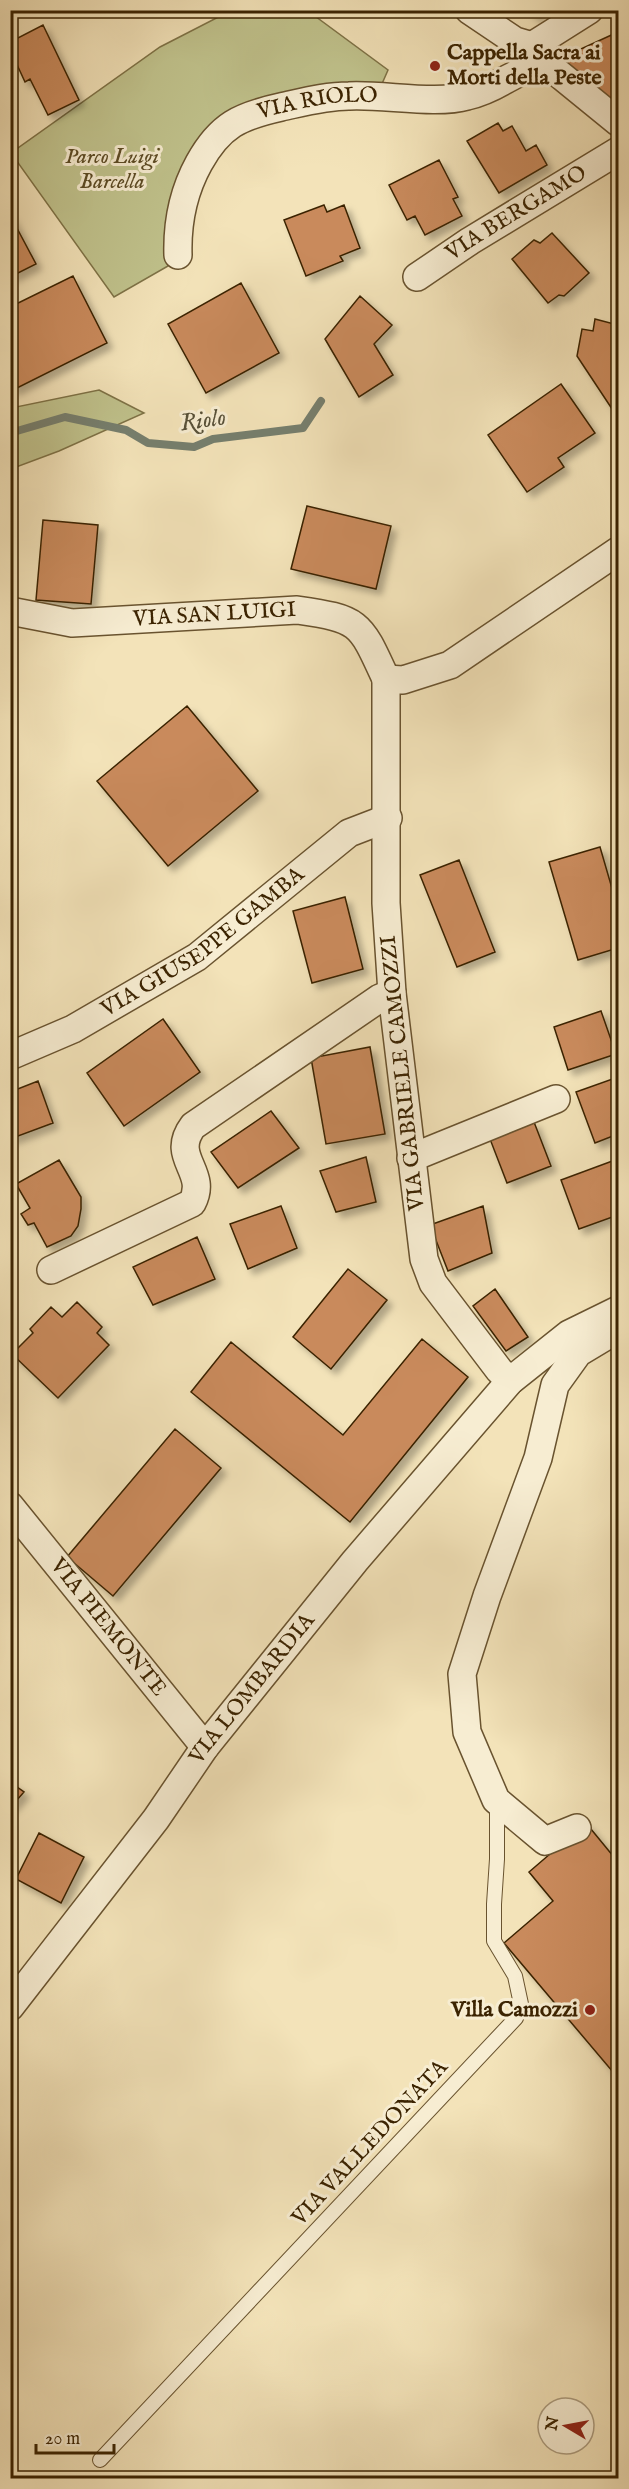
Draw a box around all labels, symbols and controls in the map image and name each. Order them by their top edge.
place label: Cappella Sacra ai Morti della Peste [447,39,602,92]
marker: Cappella Sacra ai Morti della Peste [428,59,442,73]
street label: VIA RIOLO [253,82,378,127]
park label: Parco Luigi Barcella [65,143,161,196]
street label: VIA BERGAMO [440,159,592,268]
water label: Riolo [178,402,228,440]
street label: VIA SAN LUIGI [131,596,297,634]
street label: VIA GIUSEPPE GAMBA [95,860,311,1024]
street label: VIA GABRIELE CAMOZZI [375,934,431,1213]
street label: VIA PIEMONTE [43,1552,172,1702]
street label: VIA LOMBARDIA [183,1607,322,1771]
place label: Villa Camozzi [450,1996,578,2024]
marker: Villa Camozzi [583,2003,597,2017]
street label: VIA VALLEDONATA [285,2053,455,2233]
north arrow [536,2396,596,2456]
text: N [542,2415,564,2433]
scale bar [36,2417,114,2455]
text: 20 m [45,2428,80,2451]

